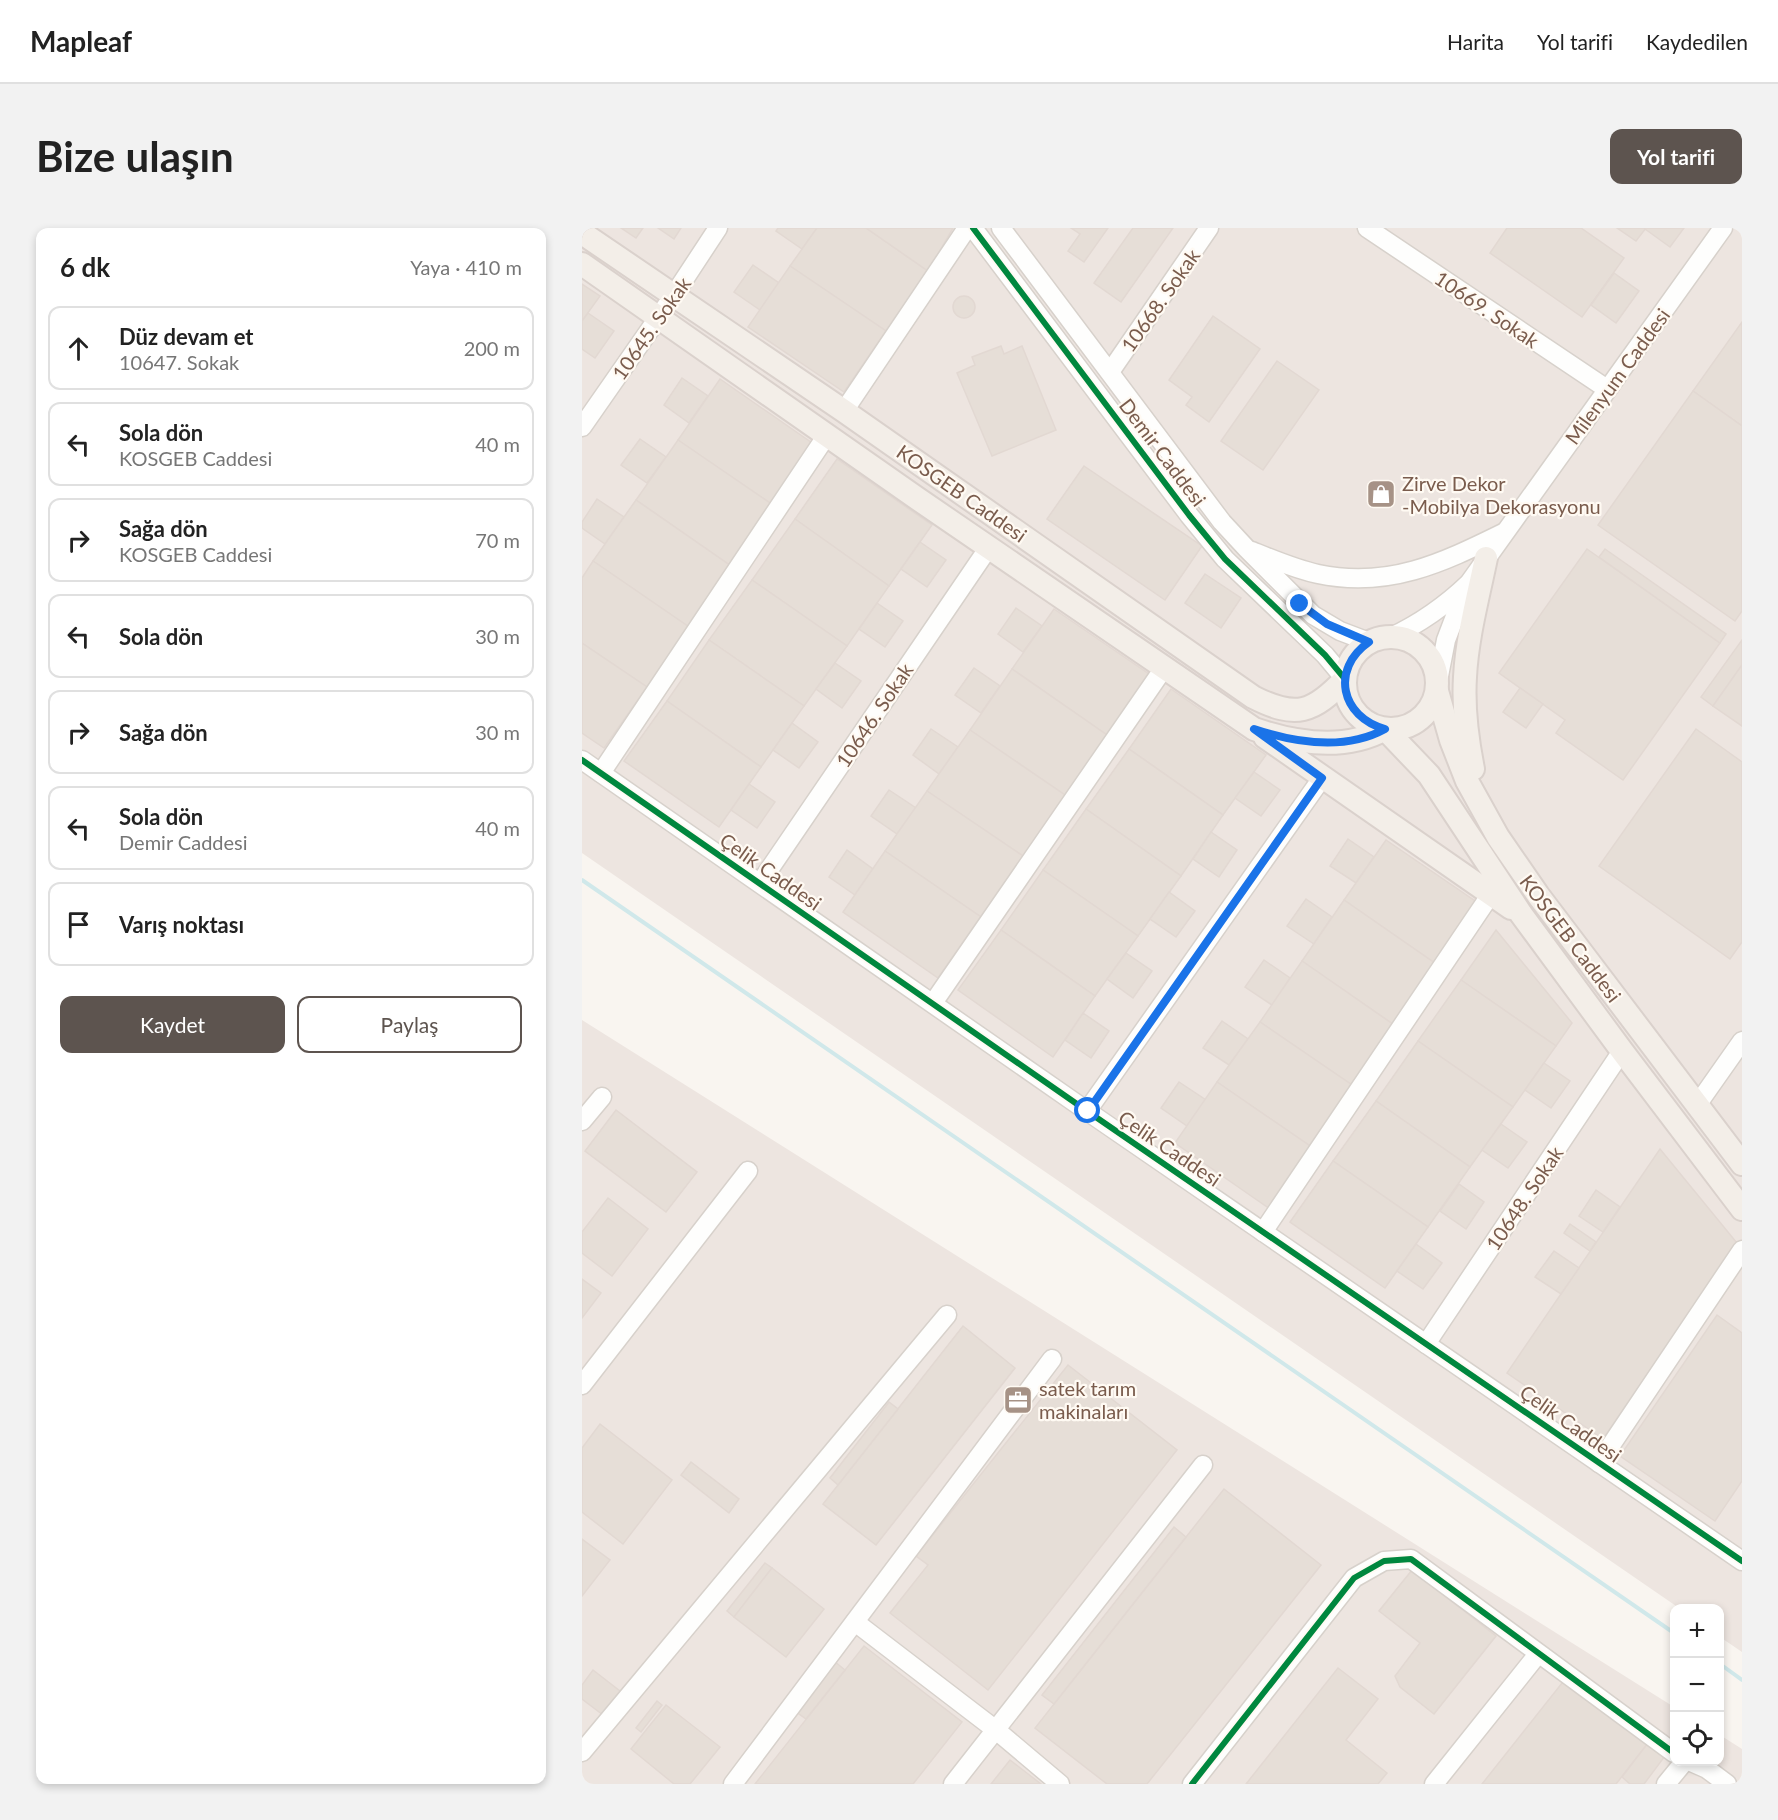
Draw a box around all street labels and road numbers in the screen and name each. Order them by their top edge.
street label: 10668. Sokak [1116,243,1205,356]
street label: 10669. Sokak [1430,265,1544,353]
street label: 10645. Sokak [607,271,696,384]
street label: Milenyum Caddesi [1560,303,1674,449]
street label: Demir Caddesi [1115,393,1211,511]
street label: KOSGEB Caddesi [892,439,1032,547]
street label: 10646. Sokak [830,658,918,772]
street label: Çelik Caddesi [716,827,826,915]
street label: KOSGEB Caddesi [1515,870,1627,1006]
street label: Çelik Caddesi [1114,1105,1226,1191]
street label: 10648. Sokak [1480,1141,1568,1255]
street label: Çelik Caddesi [1516,1379,1626,1467]

